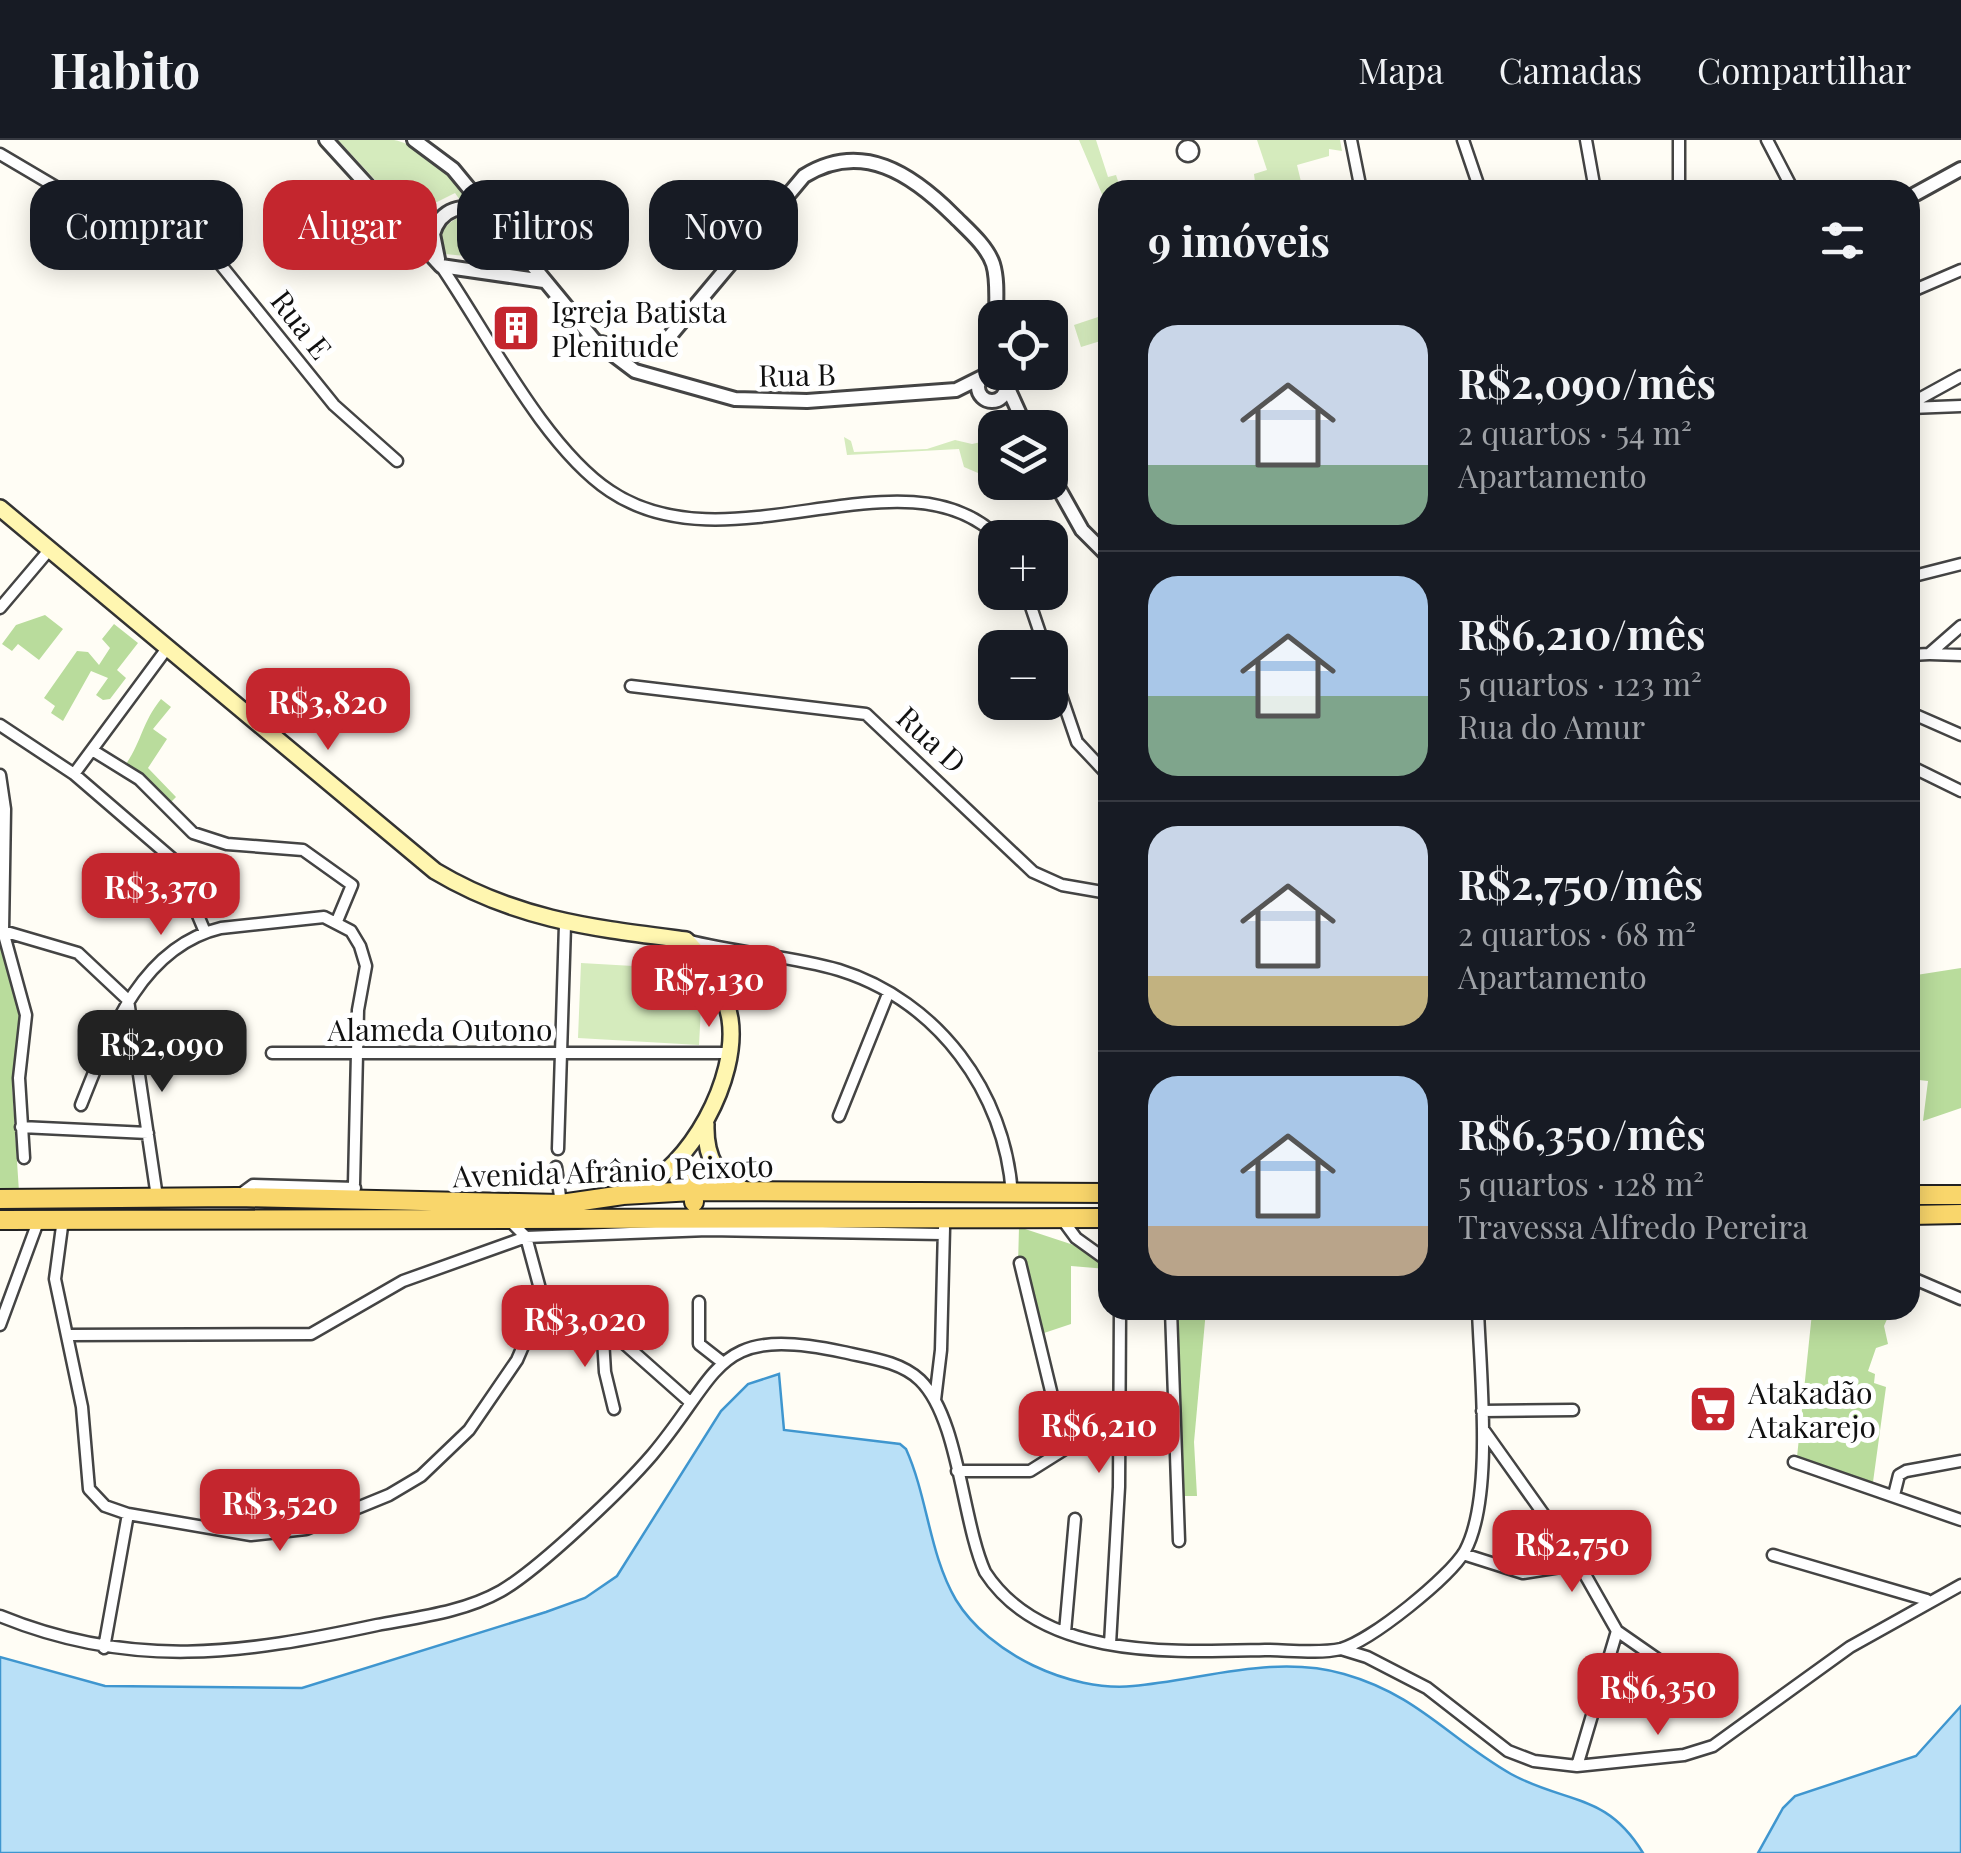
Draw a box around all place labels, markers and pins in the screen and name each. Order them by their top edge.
place label: Igreja Batista Plenitude [551,291,727,365]
building icon: Igreja Batista Plenitude [490,302,542,354]
pin: R$3,820 [236,668,420,753]
pin: R$3,370 [69,853,253,938]
pin: R$7,130 [617,945,801,1030]
pin: R$2,090 [70,1010,254,1095]
pin: R$3,020 [493,1285,677,1370]
place label: Atakadão Atakarejo [1747,1372,1876,1446]
supermarket icon: Atakadão Atakarejo [1687,1383,1739,1435]
pin: R$6,210 [1007,1391,1191,1476]
pin: R$3,520 [188,1469,372,1554]
pin: R$2,750 [1480,1510,1664,1595]
pin: R$6,350 [1566,1653,1750,1738]

